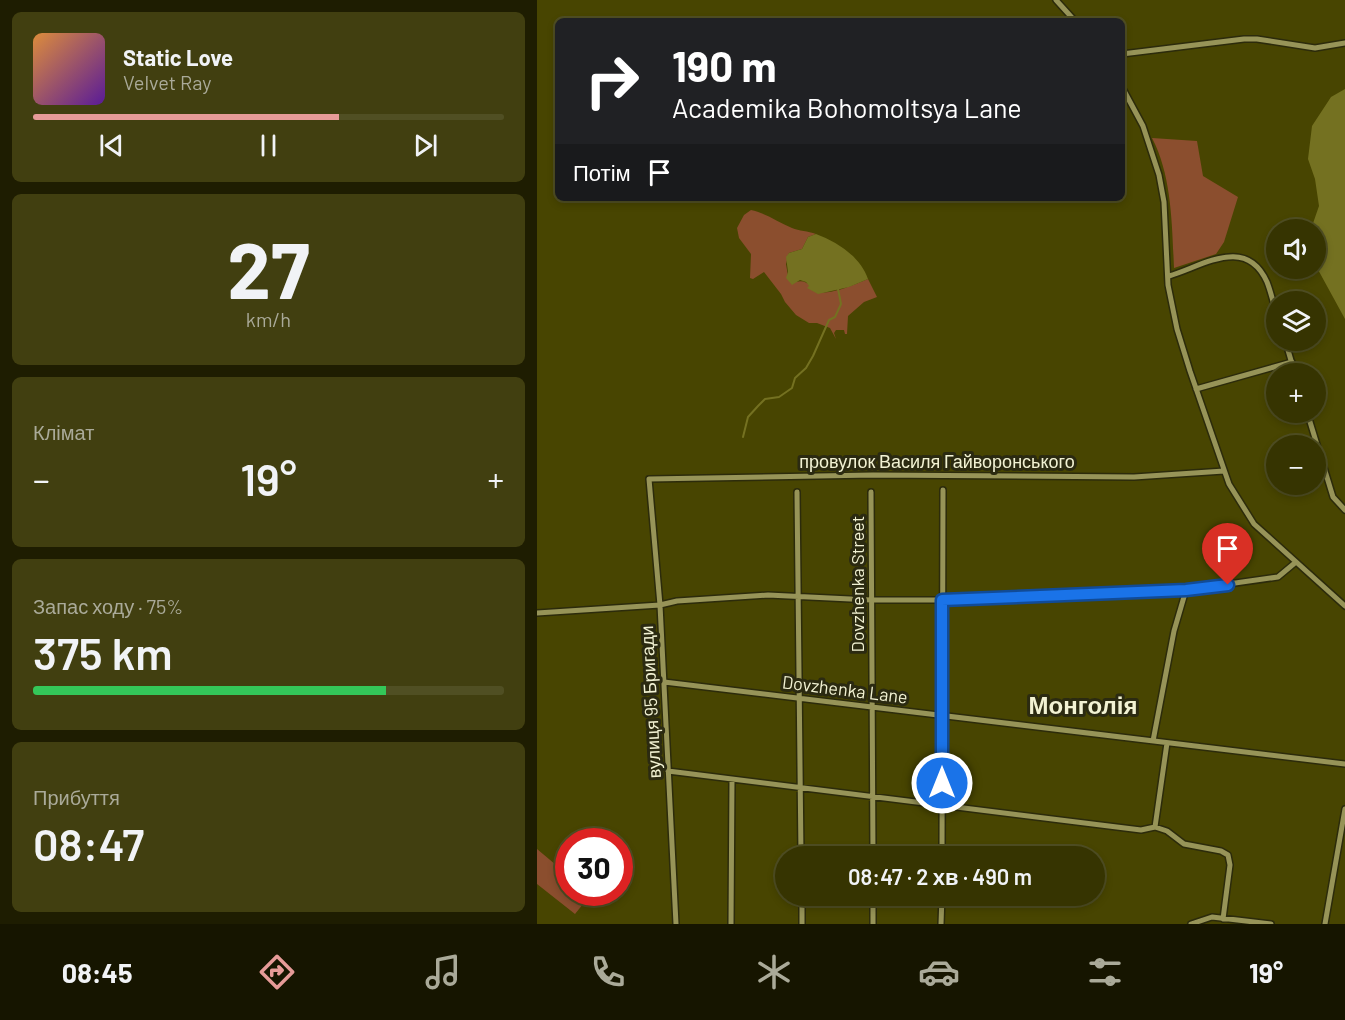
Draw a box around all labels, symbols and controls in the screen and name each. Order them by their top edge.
text: 190 m [672,40,777,90]
icon: right [573,42,651,120]
text: Static Love [123,44,233,70]
text: Velvet Ray [123,70,212,94]
text: Academika Bohomoltsya Lane [672,91,1022,123]
icon: previous [95,129,128,162]
icon: pause [252,129,285,162]
icon: next [409,129,442,162]
icon: arrive [643,156,676,189]
text: Потім [573,159,631,185]
map controls [1266,219,1326,495]
button: sound [1266,219,1326,279]
text: 27 [227,221,310,315]
button: layers [1266,291,1326,351]
text: km/h [246,307,291,331]
button: + [1266,363,1326,423]
text: Клімат [33,420,94,444]
button: − [1266,435,1326,495]
street label: провулок Василя Гайворонського [799,450,1075,472]
text: 19° [240,451,297,505]
text: − [33,459,50,499]
text: + [488,459,504,499]
street label: Dovzhenka Street [846,516,868,652]
pin [1202,523,1253,585]
icon: arrive [1211,532,1244,565]
text: Запас ходу · 75% [33,594,183,618]
text: 375 km [33,625,173,679]
street label: вулиця 95 Бригади [635,625,665,779]
street label: Dovzhenka Lane [781,670,909,708]
district label: Монголія [1029,690,1137,719]
position arrow [910,751,974,815]
text: Прибуття [33,785,120,809]
text: 08:47 [33,816,144,870]
speed limit sign: 30 [555,828,633,906]
text: 08:47 · 2 хв · 490 m [848,863,1032,889]
icon: directions [256,951,298,993]
icon: music [422,951,464,993]
icon: phone [587,951,629,993]
icon: climate [753,951,795,993]
icon: car [918,951,960,993]
icon: filters [1084,951,1126,993]
text: 08:45 [62,956,132,988]
text: 19° [1249,956,1283,988]

